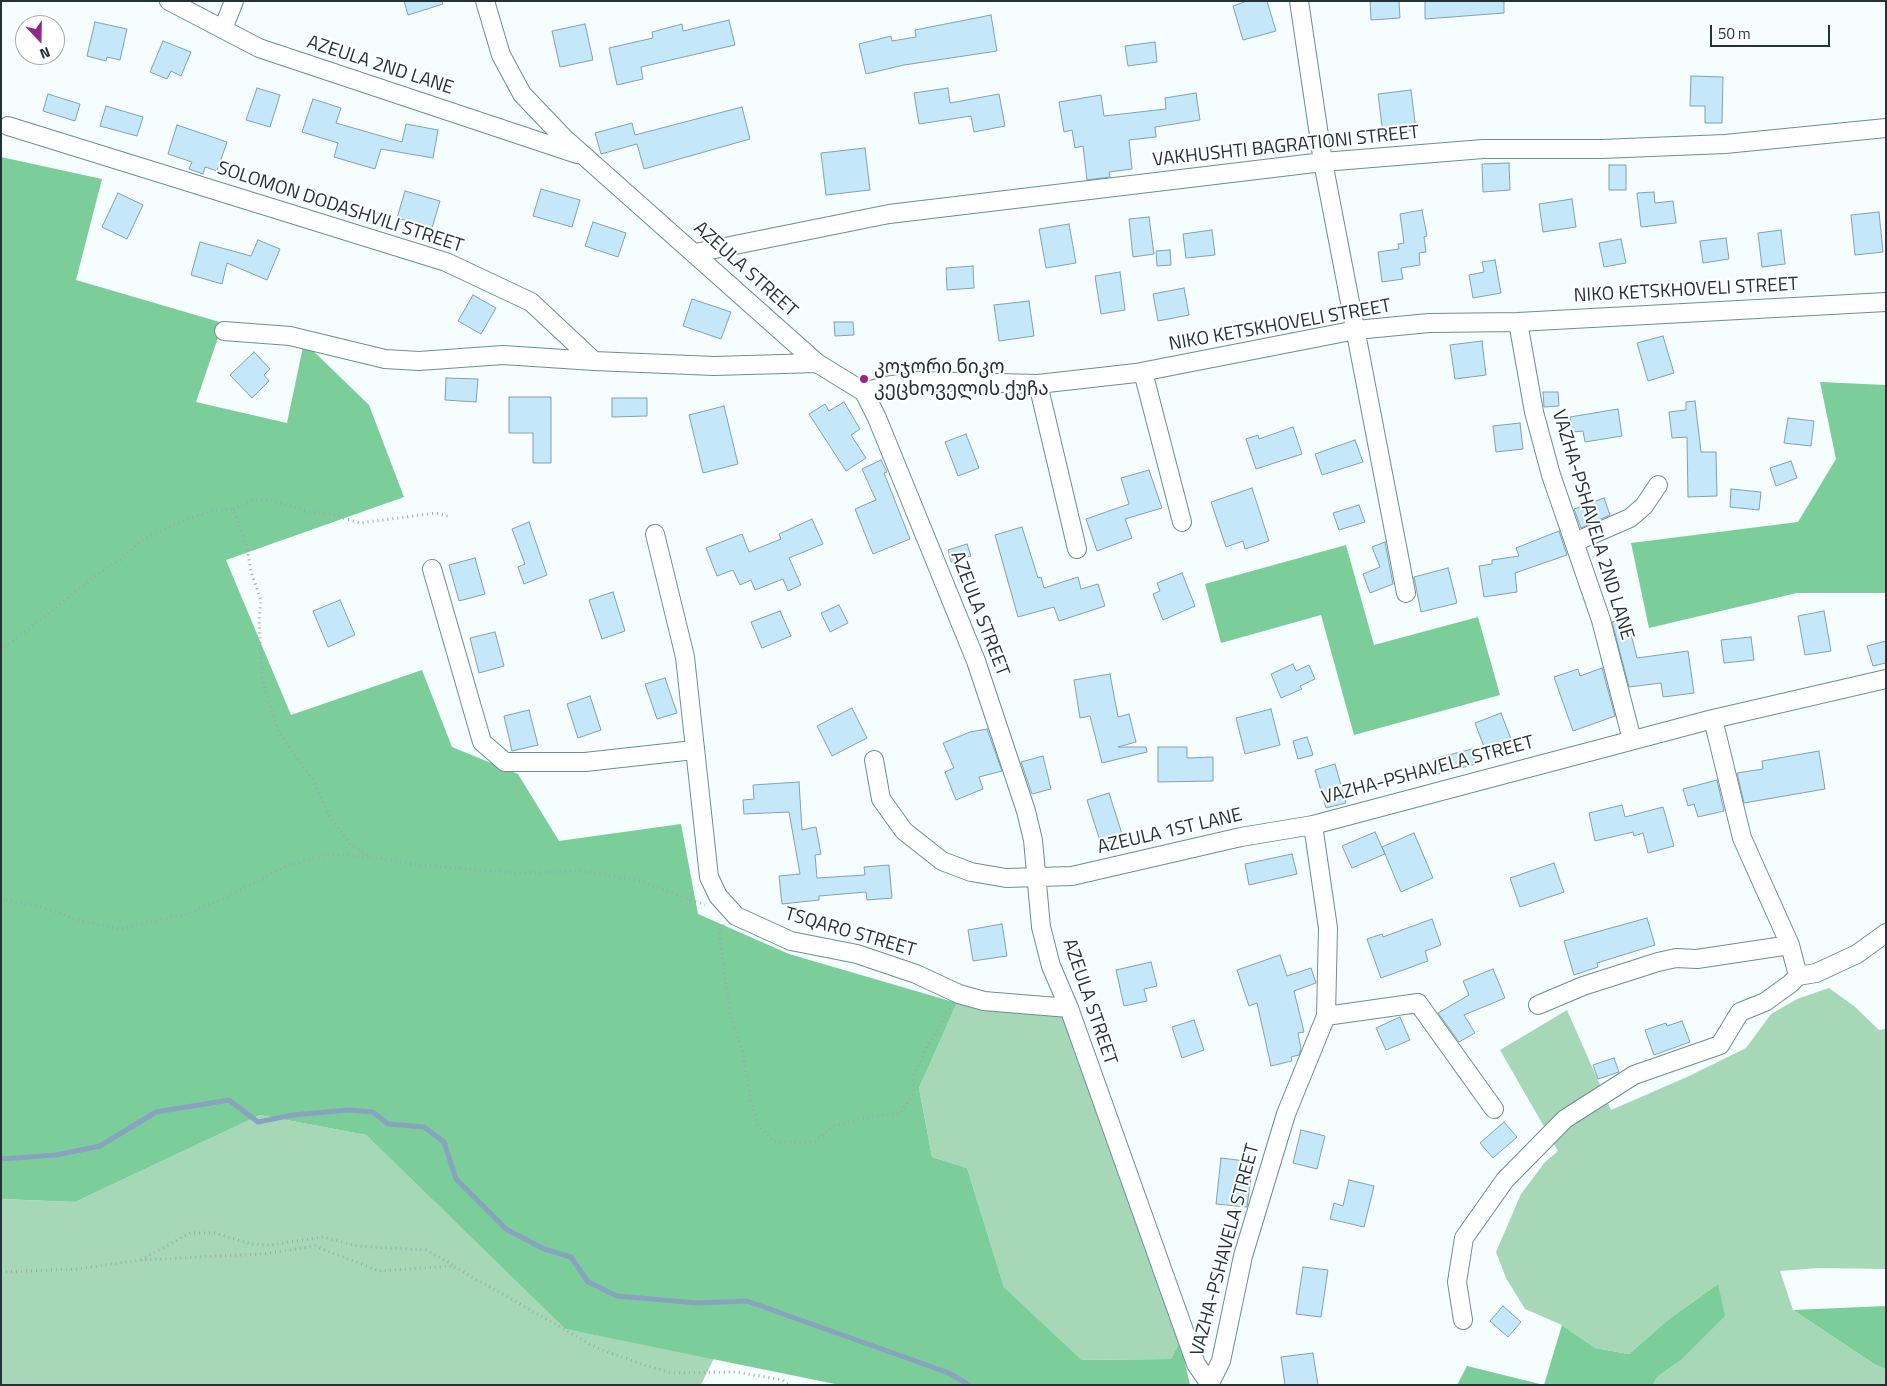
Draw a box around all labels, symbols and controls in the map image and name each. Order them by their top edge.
north arrow [15,15,65,65]
scale bar [1712,15,1832,47]
text: 50 m [1718,22,1751,45]
street label: AZEULA 2ND LANE [304,32,456,100]
text: N [37,42,53,65]
street label: VAKHUSHTI BAGRATIONI STREET [1152,122,1420,172]
street label: SOLOMON DODASHVILI STREET [214,157,466,259]
street label: AZEULA STREET [688,217,802,323]
street label: NIKO KETSKHOVELI STREET [1573,274,1799,308]
street label: NIKO KETSKHOVELI STREET [1167,295,1393,357]
place label: კოჯორი ნიკო კეცხოველის ქუჩა [874,357,1049,401]
marker: კოჯორი ნიკო კეცხოველის ქუჩა [858,373,870,385]
street label: VAZHA-PSHAVELA 2ND LANE [1546,407,1638,643]
street label: AZEULA STREET [945,548,1013,680]
street label: VAZHA-PSHAVELA STREET [1319,732,1537,810]
street label: AZEULA 1ST LANE [1095,804,1245,860]
street label: TSQARO STREET [782,903,918,963]
street label: AZEULA STREET [1057,936,1121,1068]
street label: VAZHA-PSHAVELA STREET [1187,1141,1265,1359]

